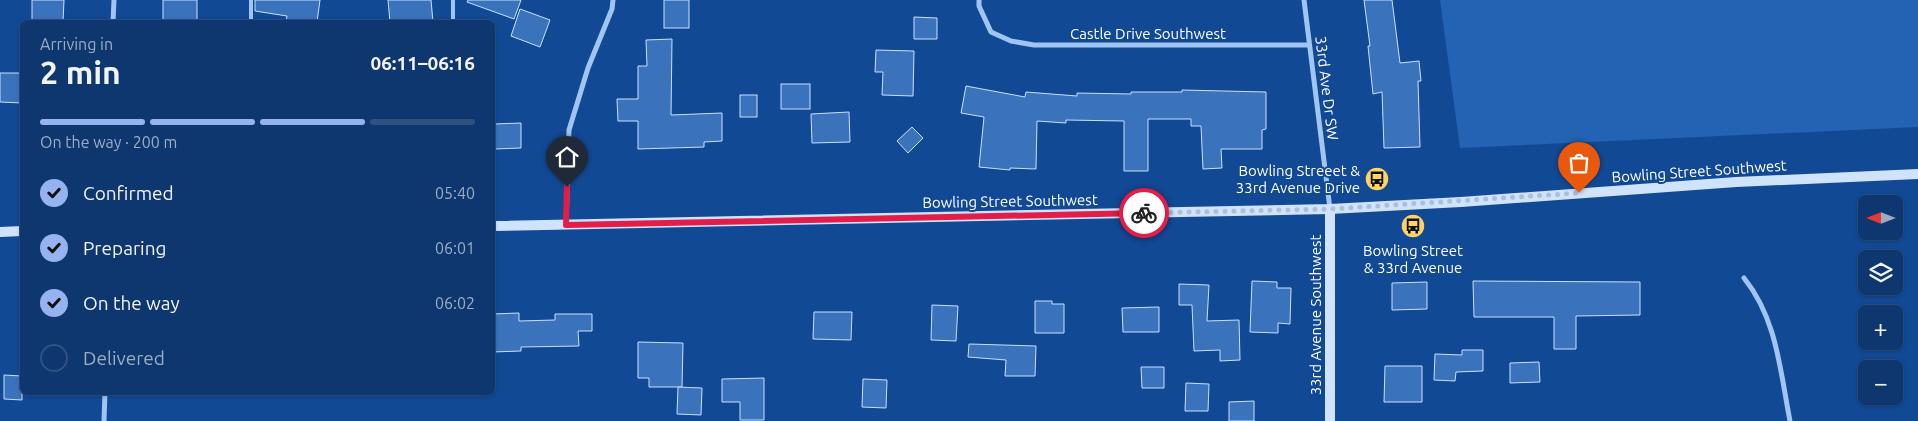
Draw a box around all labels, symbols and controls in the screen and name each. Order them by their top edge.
street label: Castle Drive Southwest [1070,25,1226,42]
text: Arriving in [40,35,113,53]
street label: 33rd Ave Dr SW [1312,35,1342,141]
text: 06:11–06:16 [370,52,475,74]
text: 2 min [40,54,121,90]
text: On the way · 200 m [40,133,177,151]
pin [546,136,588,187]
pin [1558,142,1600,193]
icon: home [553,143,581,171]
icon: bag [1565,149,1593,177]
street label: Bowling Street Southwest [1611,156,1787,186]
place label: Bowling Streeet & 33rd Avenue Drive [1236,162,1360,196]
bus stop icon: Bowling Streeet & 33rd Avenue Drive [1364,166,1390,192]
icon: check [40,179,68,207]
text: Confirmed [83,182,174,204]
text: 05:40 [435,184,475,202]
courier [1119,188,1169,238]
street label: Bowling Street Southwest [922,191,1098,211]
north arrow [1858,195,1902,240]
map controls [1858,195,1903,405]
icon: bike [1130,199,1158,227]
bus stop icon: Bowling Street & 33rd Avenue [1400,213,1426,239]
icon: check [40,234,68,262]
street label: 33rd Avenue Southwest [1307,235,1324,395]
text: Preparing [83,237,167,259]
text: 06:01 [435,239,475,257]
place label: Bowling Street & 33rd Avenue [1363,242,1463,276]
button: layers [1858,250,1903,295]
icon: check [40,289,68,317]
text: On the way [83,292,180,314]
text: 06:02 [435,294,475,312]
button: + [1858,305,1903,350]
text: Delivered [83,347,165,369]
button: − [1858,360,1903,405]

